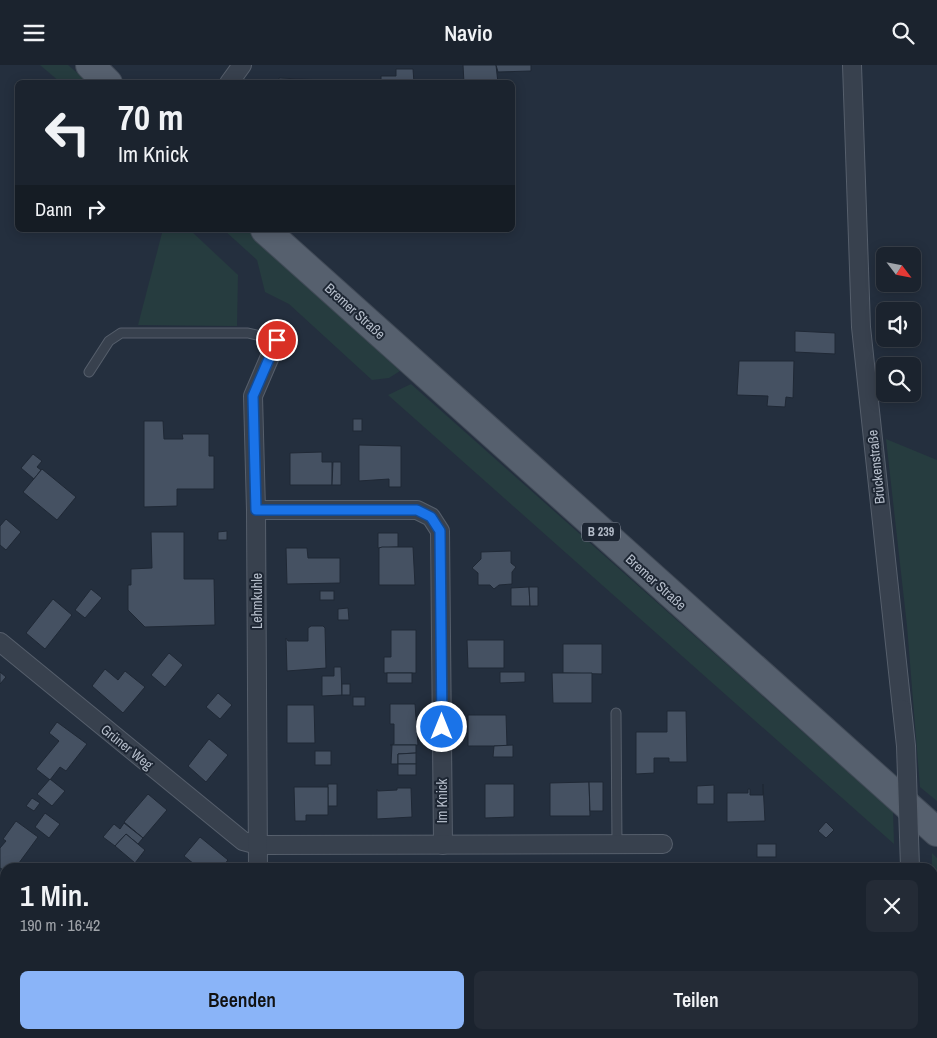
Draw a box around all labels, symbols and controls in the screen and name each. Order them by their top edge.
text: Navio [444,18,493,48]
icon: menu [20,19,48,47]
icon: search [889,19,917,47]
text: 70 m [118,94,183,141]
icon: left [35,100,100,165]
text: Im Knick [118,139,188,169]
icon: right [82,195,110,223]
text: Dann [35,196,72,222]
north arrow [876,247,921,293]
map controls [876,247,921,402]
street label: Bremer Straße [321,279,389,343]
button: sound [876,302,921,347]
pin [256,319,298,361]
icon: arrive [263,326,291,354]
button: search [876,357,921,402]
street label: Brückenstraße [863,429,889,505]
road number: B 239 [582,523,620,542]
street label: Bremer Straße [622,550,690,614]
street label: Lehmkuhle [248,573,266,629]
position arrow [415,700,467,752]
street label: Grüner Weg [97,720,157,774]
street label: Im Knick [433,778,451,823]
text: 1 Min. [20,875,89,915]
button: close [866,880,918,932]
text: 190 m · 16:42 [20,914,100,936]
button: Beenden [20,971,464,1029]
button: Teilen [474,971,918,1029]

